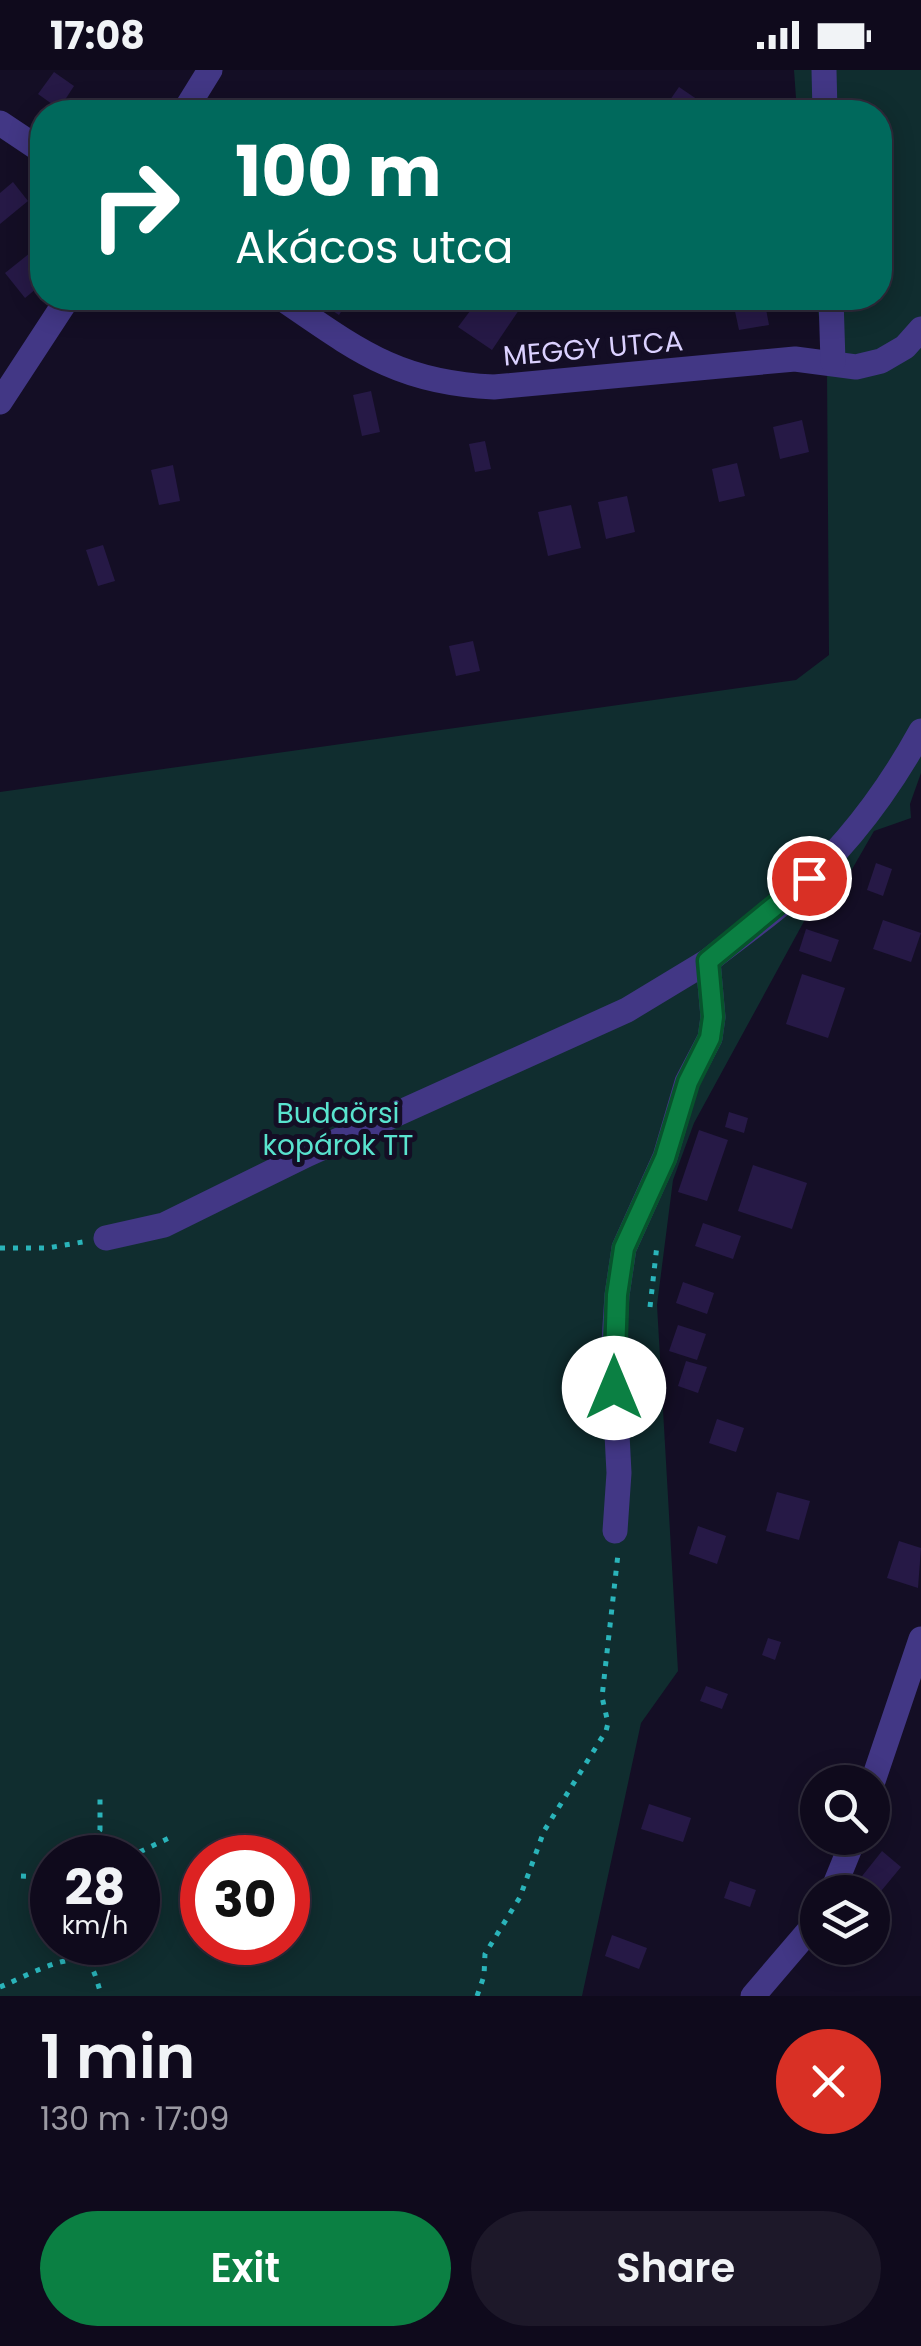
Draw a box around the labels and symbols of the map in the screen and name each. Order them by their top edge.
street label: MEGGY UTCA [501,321,685,376]
pin [767,836,852,921]
park label: Budaörsi kopárok TT [263,1094,413,1165]
position arrow [562,1336,666,1440]
speed limit sign: 30 [180,1835,310,1965]

